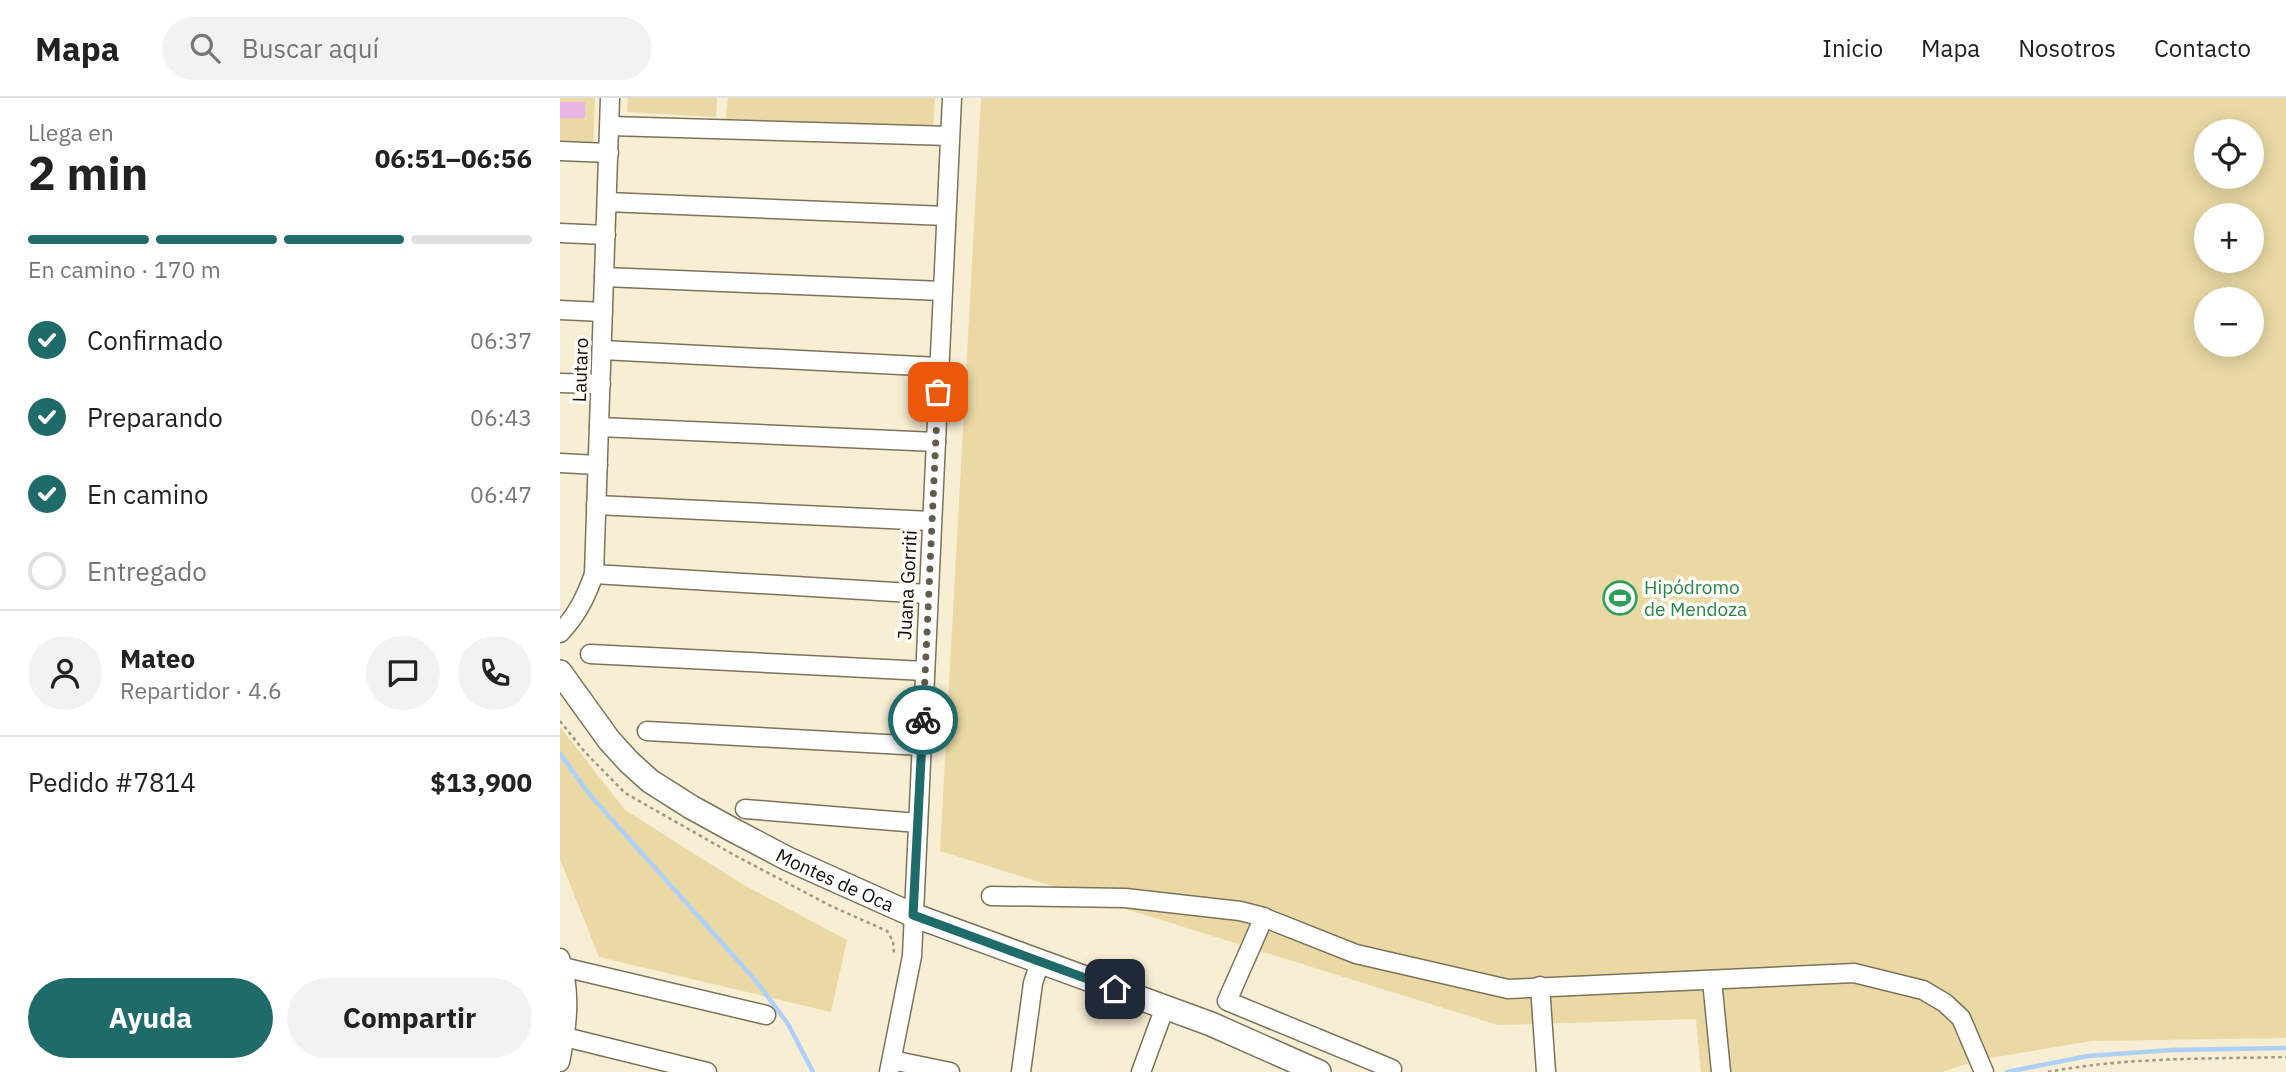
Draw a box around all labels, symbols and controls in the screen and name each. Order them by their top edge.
search box [162,17,652,80]
text: Mapa [35,27,120,70]
icon: search [186,29,224,67]
text: Buscar aquí [242,31,379,65]
text: Inicio [1822,32,1883,64]
text: Mapa [1921,32,1980,64]
text: Nosotros [2018,32,2116,64]
text: Contacto [2154,32,2251,64]
text: Llega en [28,117,114,147]
map controls [2194,119,2264,357]
button: locate [2194,119,2264,189]
text: 06:51–06:56 [375,141,532,175]
text: 2 min [28,143,148,203]
button: + [2194,203,2264,273]
text: En camino · 170 m [28,254,221,284]
button: − [2194,287,2264,357]
icon: check [28,321,66,359]
text: Confirmado [87,323,223,357]
text: 06:37 [470,325,532,355]
street label: Lautaro [567,337,593,403]
pin [908,362,968,422]
icon: bag [919,373,957,411]
icon: check [28,398,66,436]
text: Preparando [87,400,223,434]
text: 06:43 [470,402,532,432]
icon: check [28,475,66,513]
text: En camino [87,477,209,511]
text: 06:47 [470,479,532,509]
street label: Juana Gorriti [892,529,922,641]
text: Entregado [87,554,207,588]
place label: Hipódromo de Mendoza [1644,575,1747,621]
sports icon: Hipódromo de Mendoza [1601,579,1639,617]
button: person [28,636,102,710]
button: chat [366,636,440,710]
button: phone [458,636,532,710]
text: Mateo [120,641,195,675]
text: Repartidor · 4.6 [120,675,282,705]
courier [888,685,958,755]
icon: bike [904,701,942,739]
text: Pedido #7814 [28,765,196,799]
text: $13,900 [430,765,532,799]
street label: Montes de Oca [772,843,898,917]
pin [1085,959,1145,1019]
icon: home [1096,970,1134,1008]
button: Ayuda [28,978,273,1058]
button: Compartir [287,978,532,1058]

